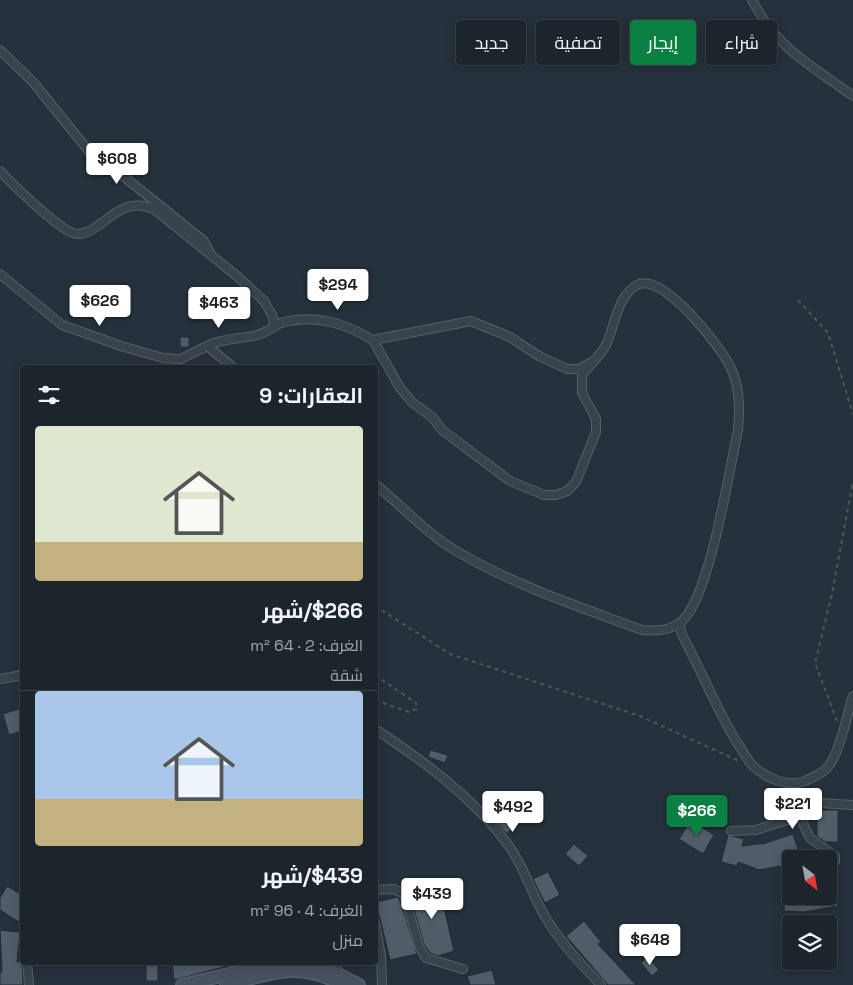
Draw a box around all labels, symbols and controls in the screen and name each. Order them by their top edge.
chip: جديد [456,20,526,65]
chip: تصفية [536,20,620,65]
chip: إيجار [630,20,696,65]
chip: شراء [706,20,777,65]
pin: $608 [87,142,147,185]
text: $608 [97,148,137,169]
pin: $294 [308,268,368,311]
text: $294 [318,274,358,295]
pin: $626 [70,284,130,327]
pin: $463 [189,286,249,329]
text: $626 [81,290,119,311]
text: $463 [199,292,239,313]
icon: filters [35,381,63,409]
text: العقارات: 9 [259,382,363,409]
icon: home [154,458,244,548]
text: $266/شهر [263,597,363,624]
text: الغرف: 2 · 64 m² [250,635,363,656]
text: شقة [330,665,363,686]
icon: home [154,724,244,814]
pin: $221 [763,788,823,830]
pin: $492 [483,790,543,833]
text: $221 [775,793,811,814]
pin: $266 [667,794,727,837]
text: $492 [493,796,533,817]
text: $266 [678,800,716,821]
north arrow [782,850,838,905]
map controls [782,850,837,970]
text: $439/شهر [262,862,363,889]
pin: $439 [402,878,462,920]
text: $439 [412,883,452,904]
text: الغرف: 4 · 96 m² [250,900,363,921]
button: layers [782,915,837,970]
pin: $648 [620,924,680,966]
text: $648 [630,929,670,950]
text: منزل [333,930,363,951]

